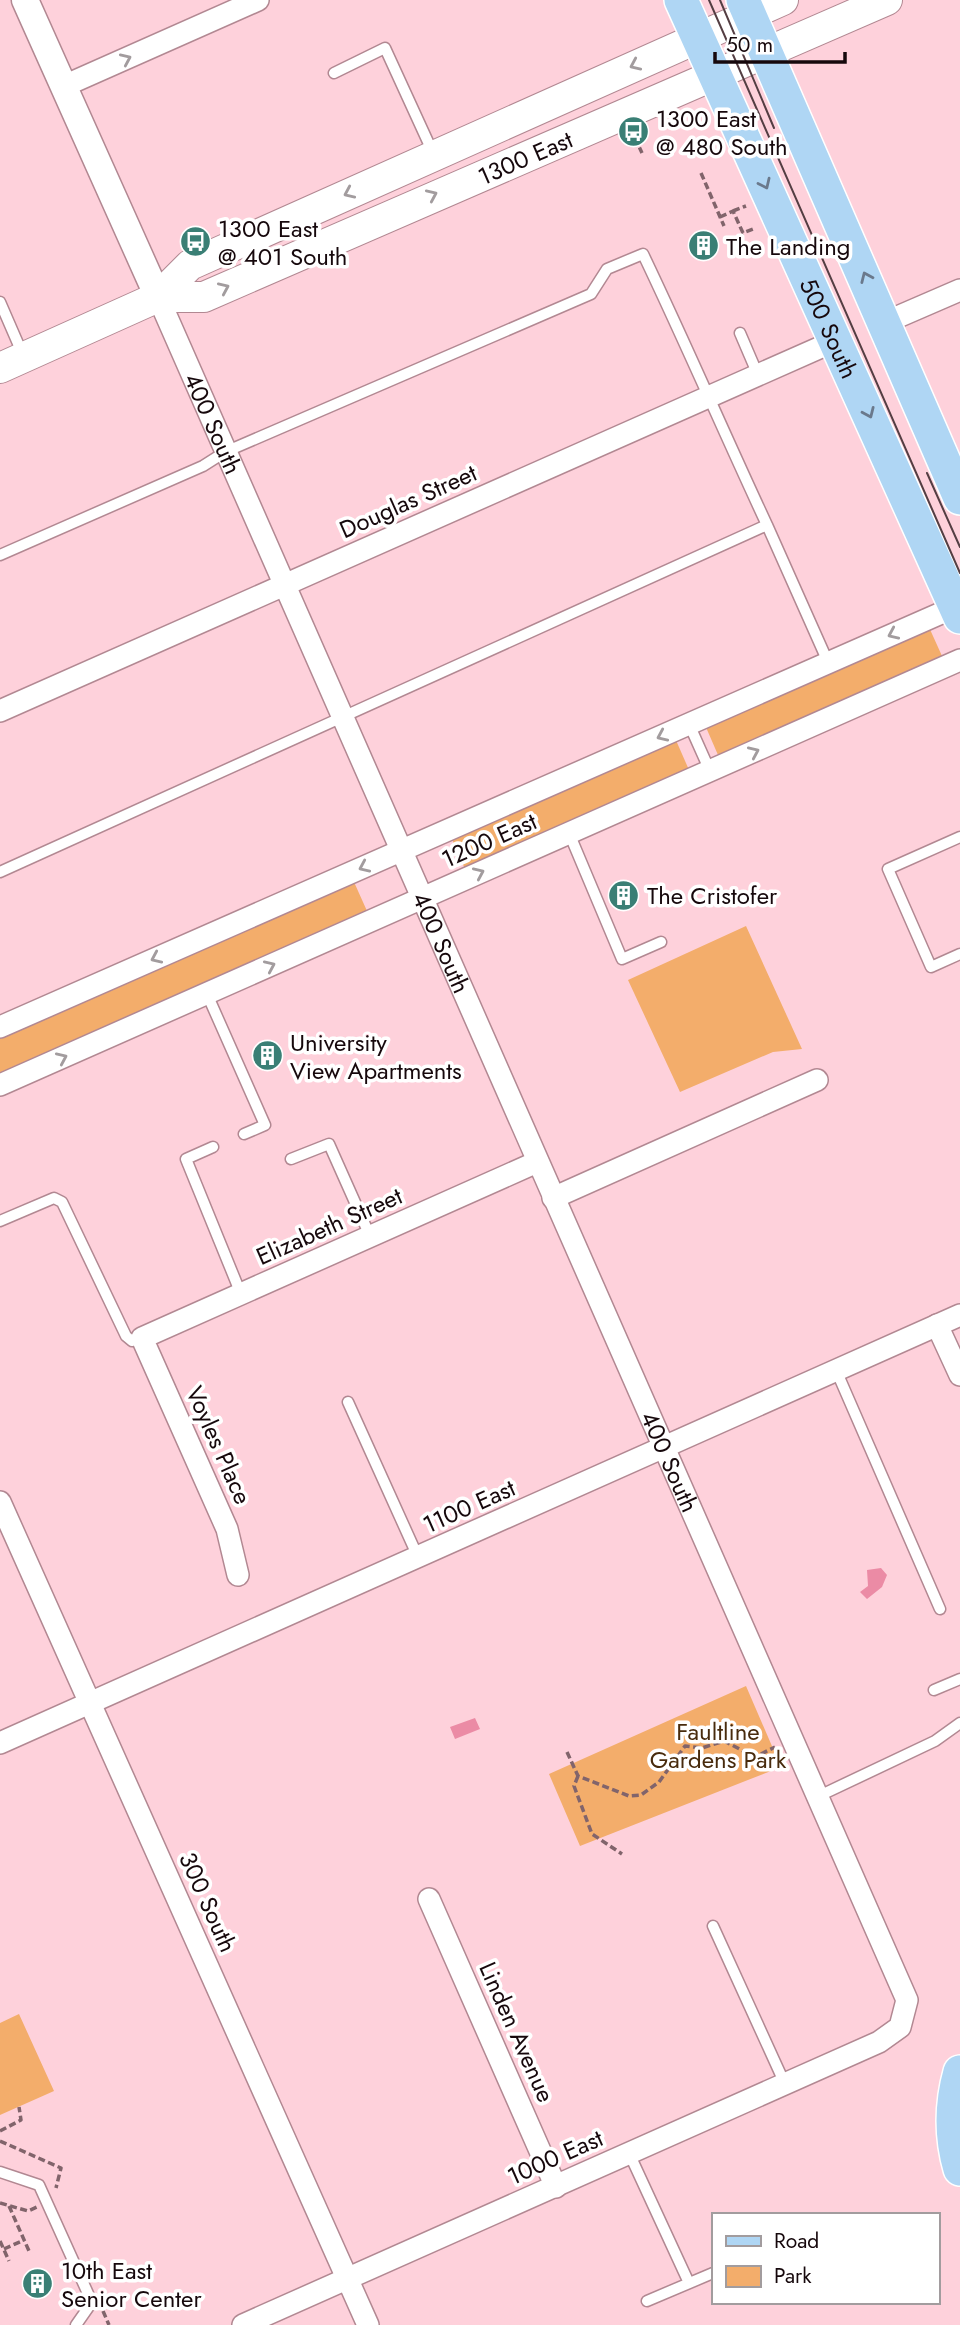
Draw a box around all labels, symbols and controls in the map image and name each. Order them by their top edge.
scale bar [715,21,844,65]
text: 50 m [726,30,773,60]
one-way arrow [119,53,131,67]
one-way arrow [630,57,642,71]
place label: 1300 East @ 480 South [656,101,788,164]
bus stop icon: 1300 East @ 480 South [616,115,650,149]
street label: 1300 East [472,121,578,193]
one-way arrow [756,177,770,189]
one-way arrow [344,185,357,199]
one-way arrow [425,189,437,203]
place label: 1300 East @ 401 South [218,211,347,274]
bus stop icon: 1300 East @ 401 South [178,225,212,259]
building icon: The Landing [686,229,720,263]
place label: The Landing [726,229,850,264]
street label: 500 South [791,272,867,384]
one-way arrow [860,272,874,285]
one-way arrow [217,282,229,296]
street label: 400 South [176,367,251,479]
one-way arrow [861,406,875,418]
street label: Douglas Street [334,455,482,547]
one-way arrow [887,626,900,640]
one-way arrow [657,727,669,741]
one-way arrow [747,746,759,760]
street label: 1200 East [436,803,542,876]
one-way arrow [359,859,371,873]
one-way arrow [472,868,484,882]
building icon: The Cristofer [607,878,641,912]
place label: The Cristofer [647,878,778,913]
street label: 400 South [404,886,479,998]
one-way arrow [151,950,163,964]
one-way arrow [264,960,276,974]
place label: University View Apartments [290,1025,462,1088]
building icon: University View Apartments [250,1039,284,1073]
one-way arrow [56,1052,68,1066]
street label: Elizabeth Street [250,1178,408,1274]
street label: Voyles Place [177,1380,261,1510]
street label: 400 South [632,1405,708,1518]
street label: 1100 East [417,1470,521,1542]
park label: Faultline Gardens Park [650,1714,787,1777]
street label: 300 South [170,1846,246,1958]
street label: Linden Avenue [470,1956,564,2108]
street label: 1000 East [502,2120,609,2194]
legend [712,2213,939,2304]
text: Road [774,2226,819,2256]
place label: 10th East Senior Center [61,2253,202,2316]
text: Park [774,2261,812,2291]
building icon: 10th East Senior Center [21,2267,55,2301]

